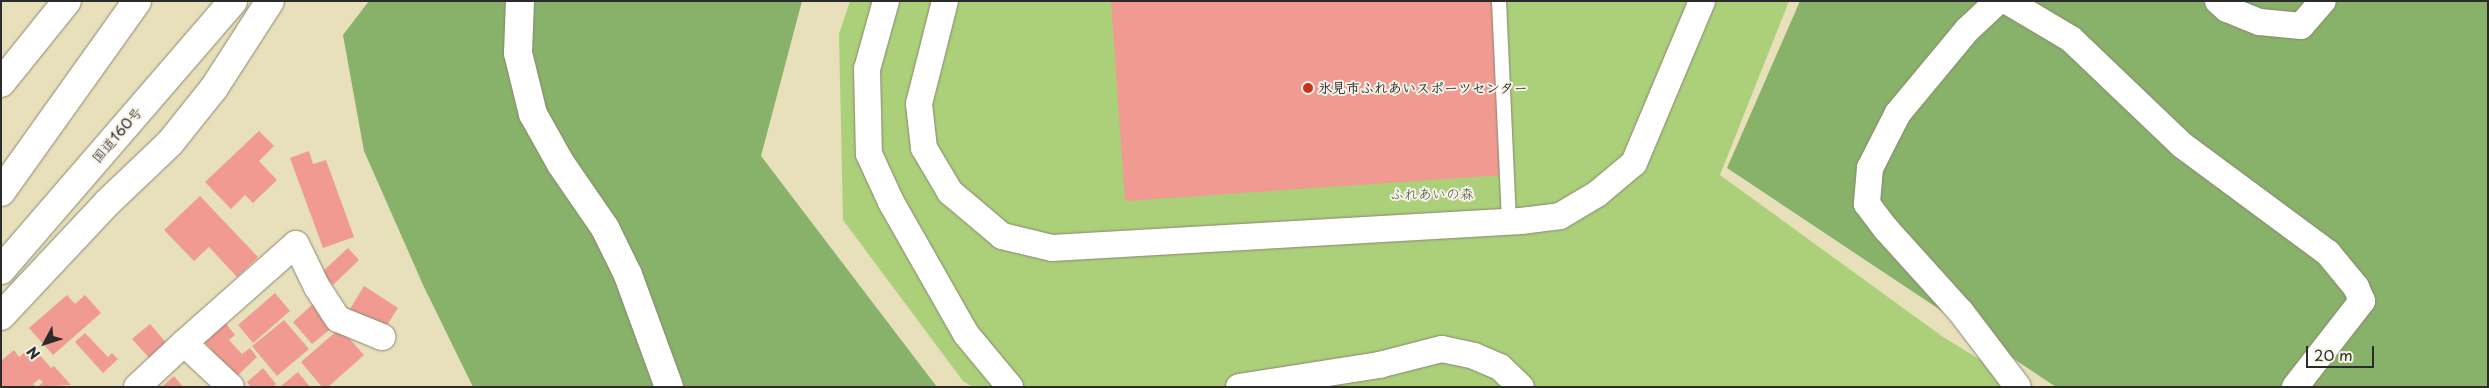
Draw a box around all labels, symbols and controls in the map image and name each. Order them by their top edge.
place label: 氷見市ふれあいスポーツセンター [1318,80,1528,96]
marker: 氷見市ふれあいスポーツセンター [1302,82,1314,94]
street label: 国道160号 [88,104,146,166]
park label: ふれあいの森 [1390,186,1474,202]
north arrow [20,318,70,368]
scale bar [2309,336,2376,368]
text: N [22,342,45,364]
text: 20 m [2314,343,2353,366]

